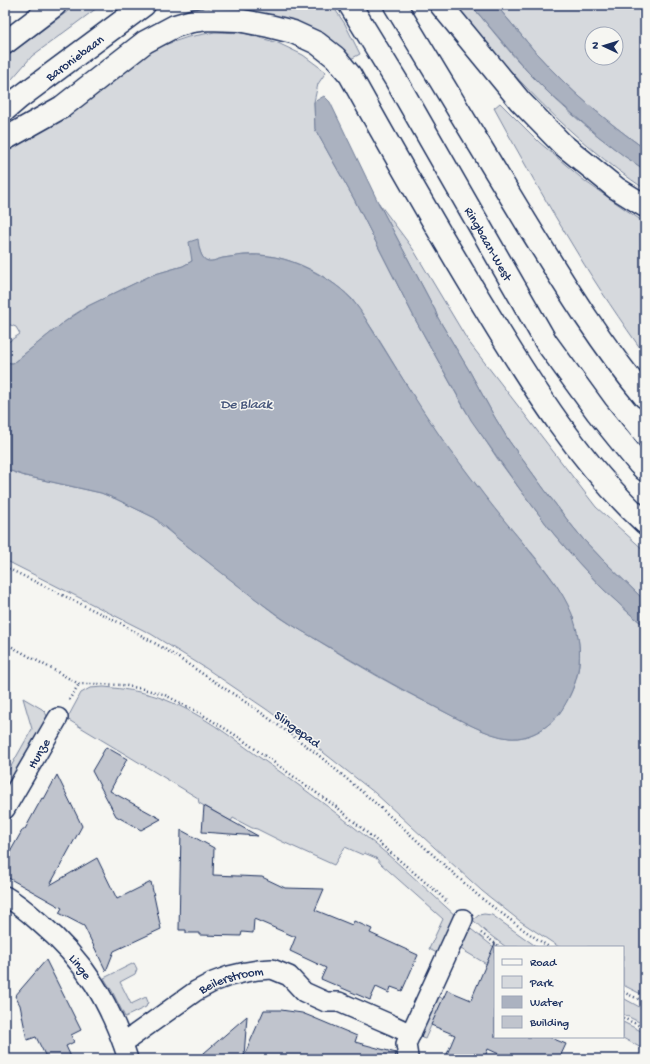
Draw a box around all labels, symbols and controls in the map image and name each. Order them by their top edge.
north arrow [584,26,624,66]
street label: Baroniebaan [43,32,108,86]
text: N [590,41,602,49]
street label: Ringbaan-West [460,205,515,285]
water label: De Blaak [220,397,274,414]
street label: Slingepad [271,708,324,753]
street label: Hunze [25,736,55,772]
legend [494,946,624,1038]
street label: Linge [65,952,94,983]
text: Road [530,957,557,971]
street label: Beilerstroom [196,965,264,999]
text: Park [529,977,555,991]
text: Water [530,997,564,1011]
text: Building [529,1017,569,1031]

